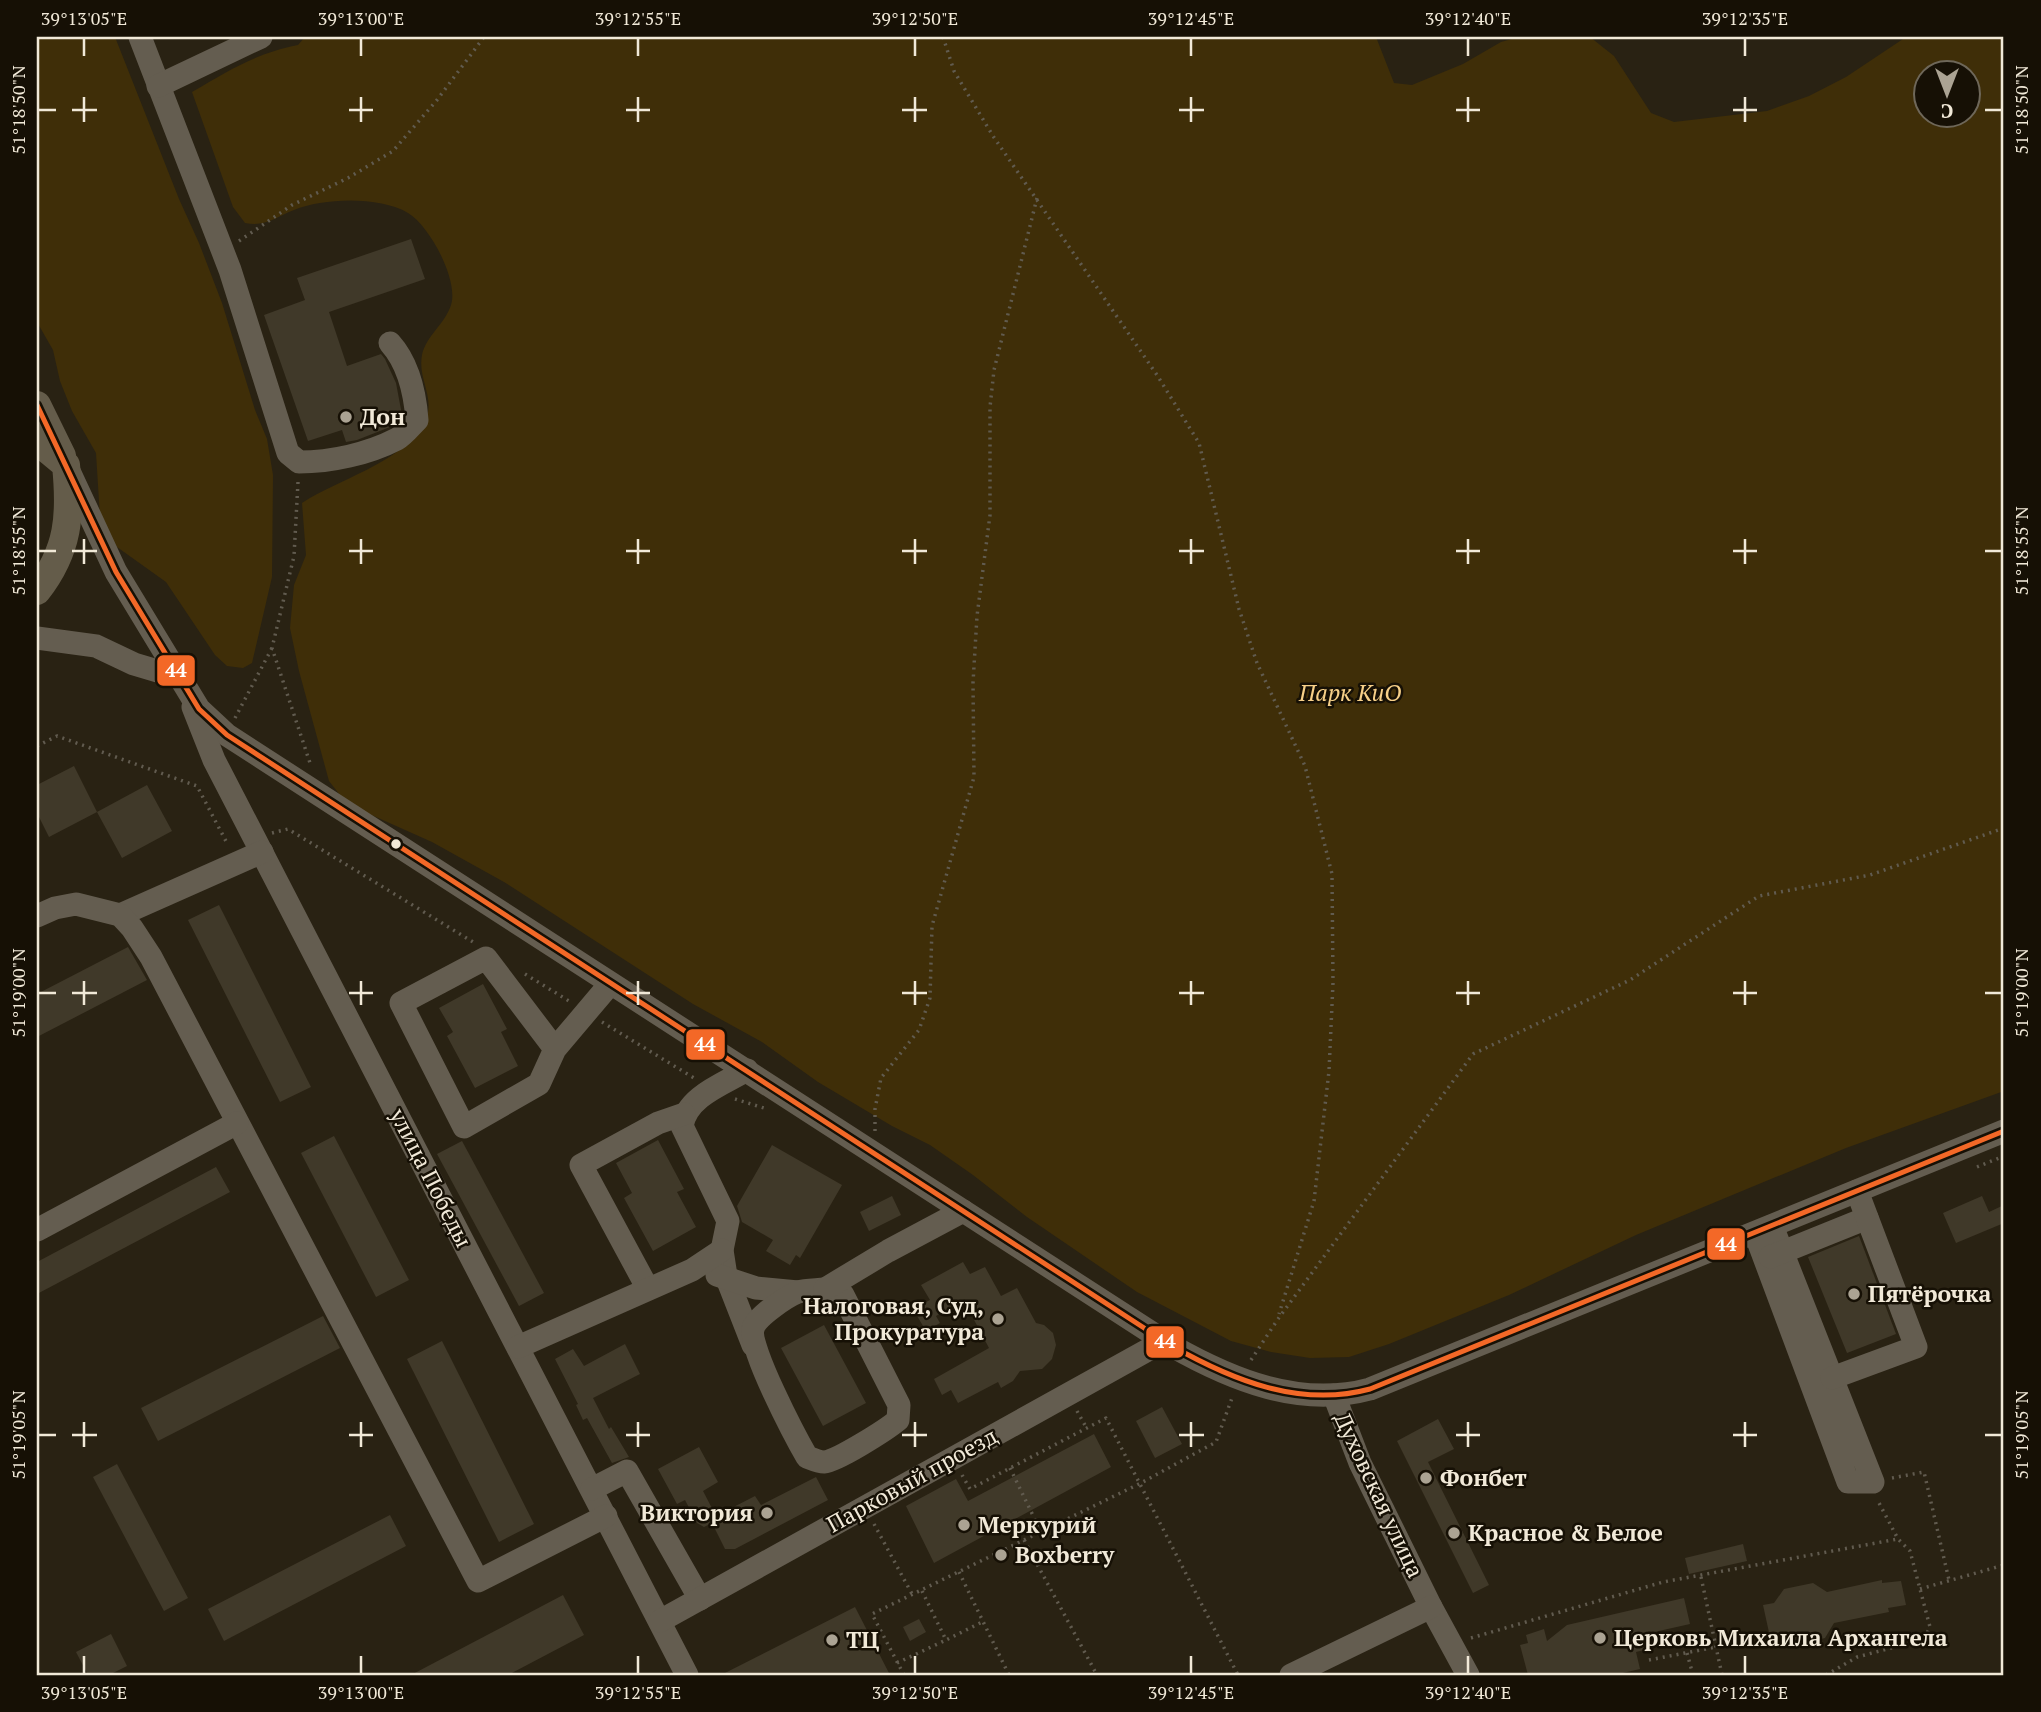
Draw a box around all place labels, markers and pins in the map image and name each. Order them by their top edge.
place label: Дон [360,401,405,432]
marker: Дон [338,409,354,425]
unlabelled marker [389,837,403,851]
place label: Пятёрочка [1868,1278,1991,1309]
marker: Пятёрочка [1846,1286,1862,1302]
place label: Налоговая, Суд, Прокуратура [803,1290,984,1347]
marker: Налоговая, Суд, Прокуратура [990,1311,1006,1327]
place label: Фонбет [1440,1462,1527,1493]
marker: Фонбет [1418,1470,1434,1486]
place label: Виктория [640,1497,753,1528]
marker: Виктория [759,1505,775,1521]
place label: Меркурий [978,1509,1096,1540]
marker: Меркурий [956,1517,972,1533]
place label: Красное & Белое [1468,1517,1663,1548]
marker: Красное & Белое [1446,1525,1462,1541]
place label: Boxberry [1015,1539,1115,1570]
marker: Boxberry [993,1547,1009,1563]
place label: Церковь Михаила Архангела [1614,1622,1948,1653]
place label: ТЦ [846,1624,879,1655]
marker: Церковь Михаила Архангела [1592,1630,1608,1646]
marker: ТЦ [824,1632,840,1648]

